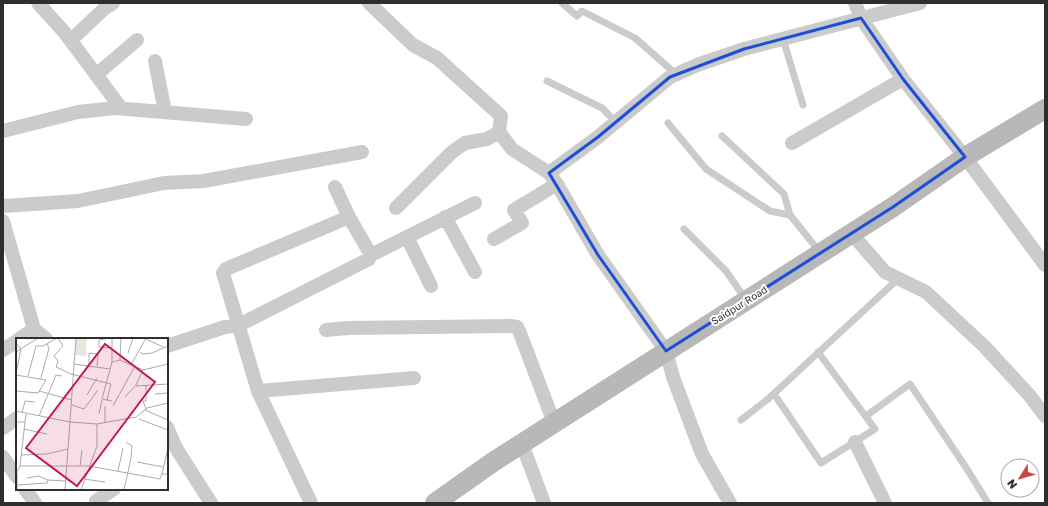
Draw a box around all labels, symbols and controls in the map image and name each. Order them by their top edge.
street label: Saidpur Road [709,283,769,327]
inset map [16,338,168,490]
north arrow [1000,458,1040,498]
text: N [1004,477,1019,492]

